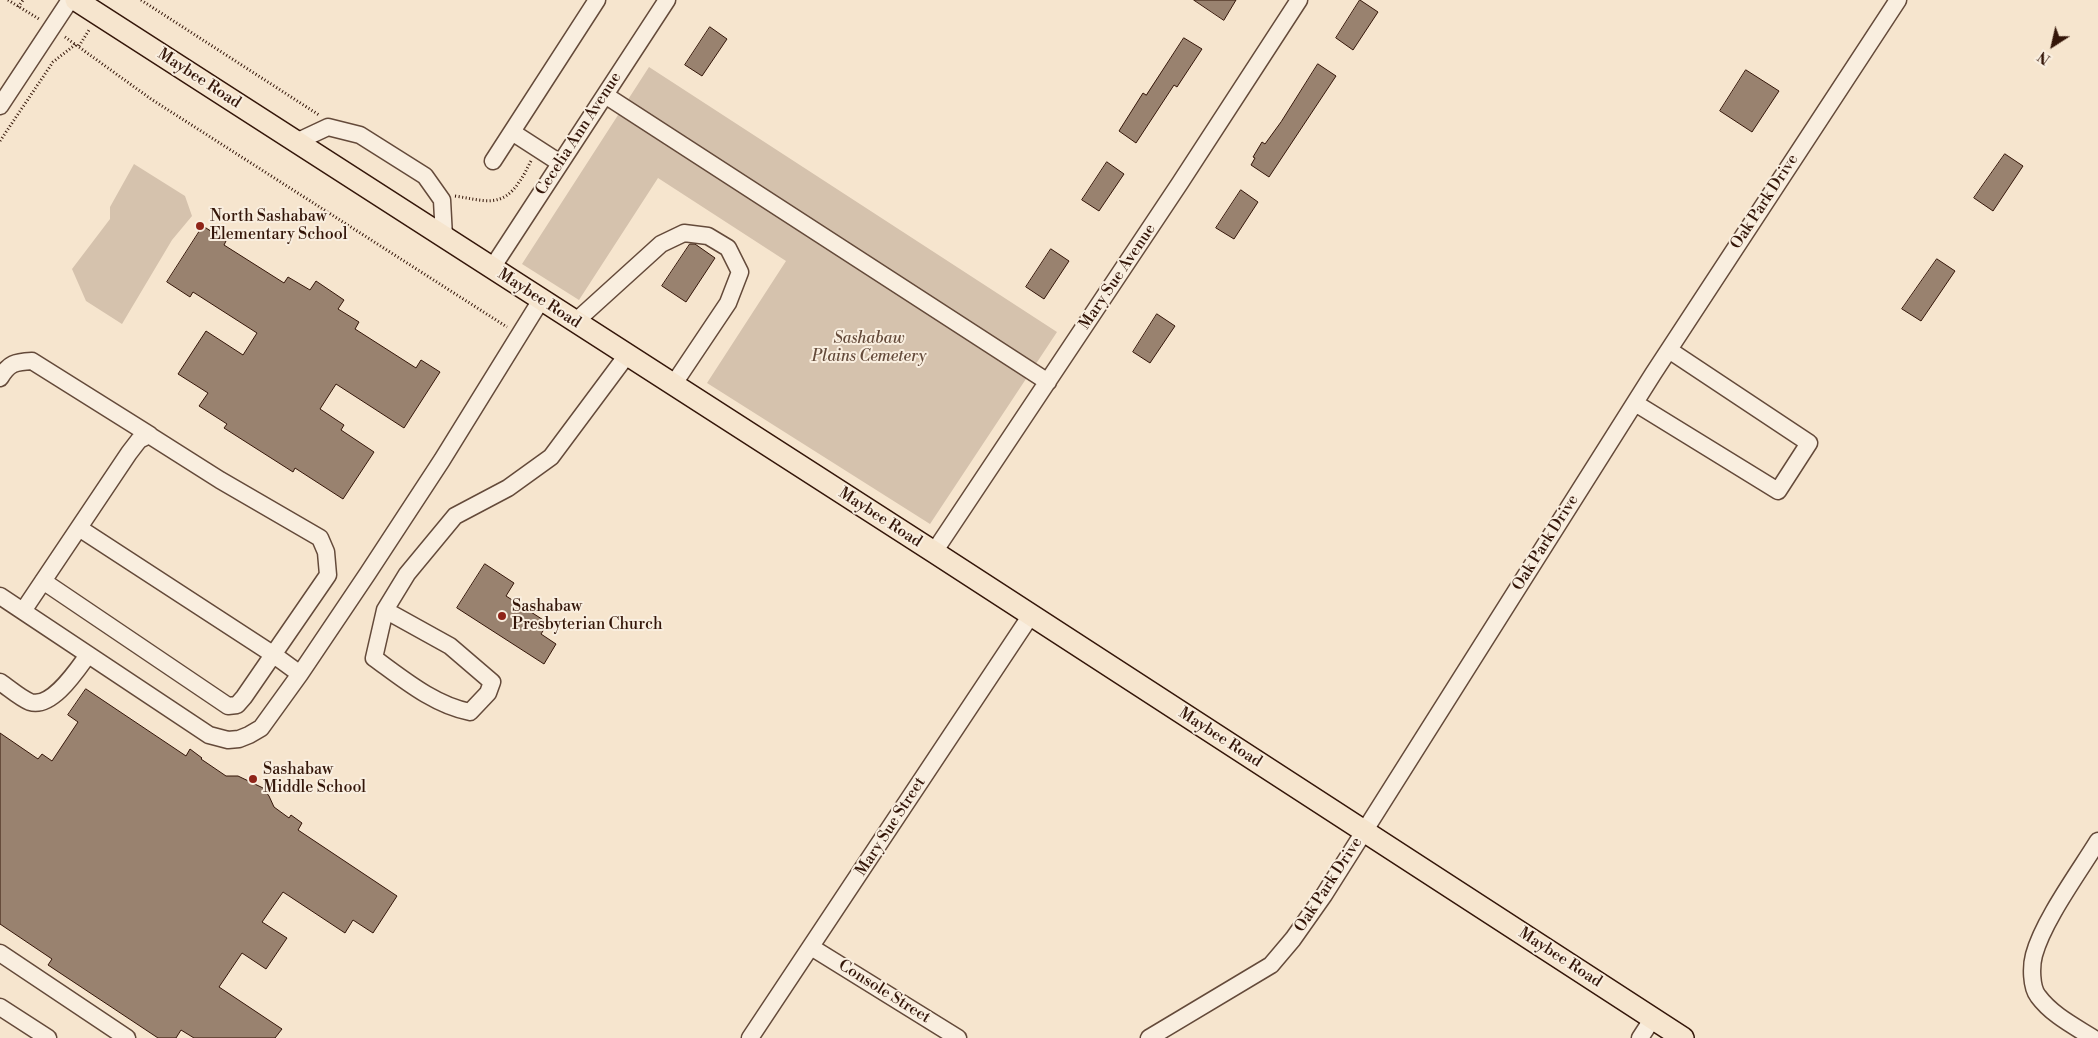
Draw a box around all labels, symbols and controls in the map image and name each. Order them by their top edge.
north arrow [2028,20,2078,70]
street label: Maybee Road [154,45,244,113]
text: N [2035,47,2054,68]
street label: Cecelia Ann Avenue [532,69,626,199]
street label: Oak Park Drive [1727,151,1803,253]
place label: North Sashabaw Elementary School [210,207,347,245]
marker: North Sashabaw Elementary School [194,220,206,232]
street label: Mary Sue Avenue [1076,221,1160,333]
street label: Maybee Road [494,265,584,333]
park label: Sashabaw Plains Cemetery [812,329,926,367]
street label: Maybee Road [835,484,925,552]
street label: Oak Park Drive [1509,491,1583,595]
place label: Sashabaw Presbyterian Church [512,597,662,635]
marker: Sashabaw Presbyterian Church [496,610,508,622]
street label: Maybee Road [1175,704,1265,772]
place label: Sashabaw Middle School [263,760,366,798]
marker: Sashabaw Middle School [247,773,259,785]
street label: Mary Sue Street [852,774,930,880]
street label: Oak Park Drive [1291,834,1367,936]
street label: Maybee Road [1515,924,1605,992]
street label: Console Street [834,956,934,1028]

